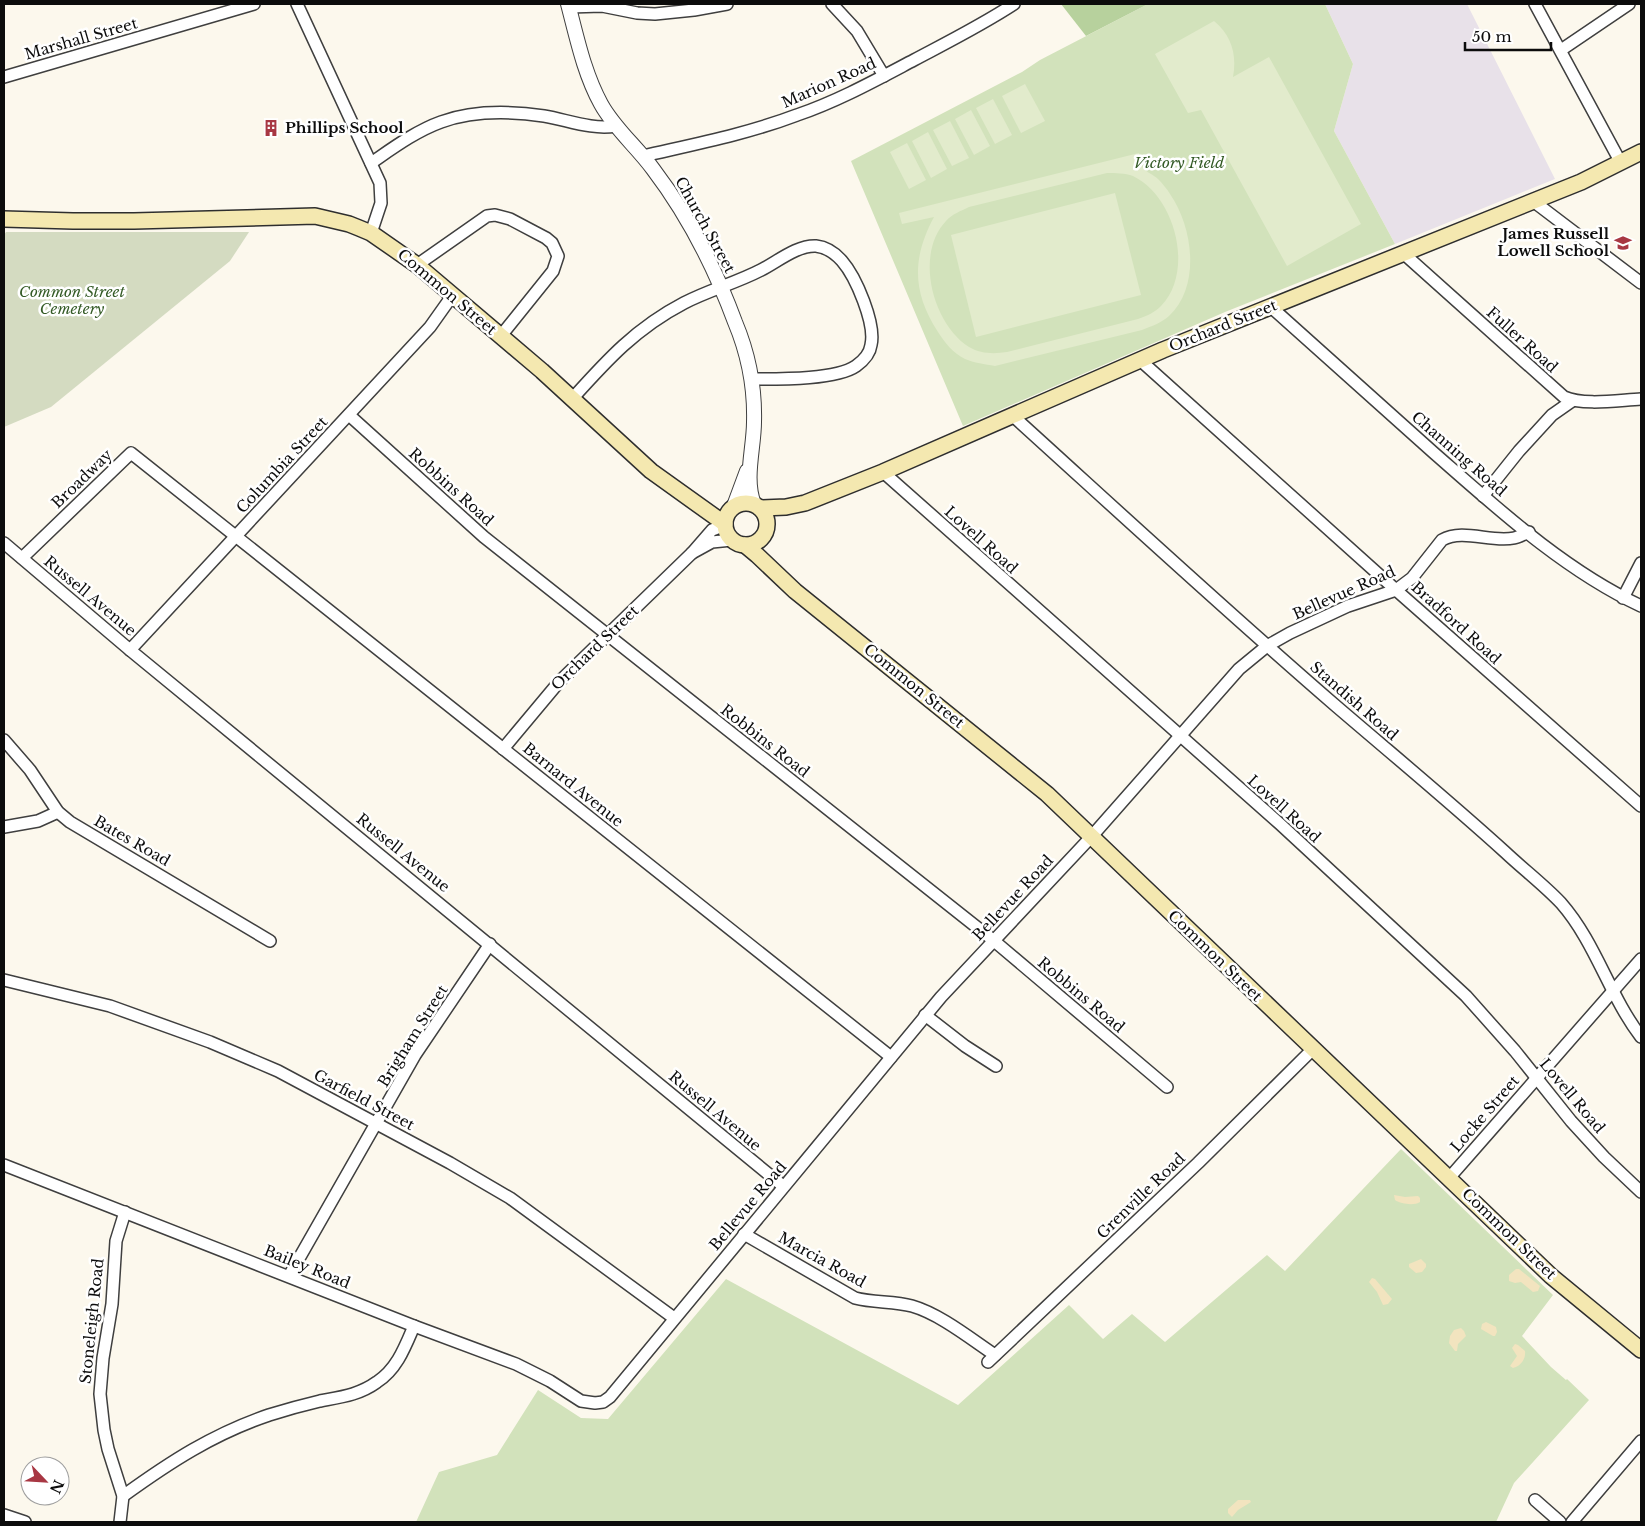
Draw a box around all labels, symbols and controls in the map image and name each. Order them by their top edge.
street label: Marshall Street [22,13,140,64]
scale bar [1465,20,1551,52]
text: 50 m [1472,27,1512,46]
street label: Marion Road [779,53,879,112]
building icon: Phillips School [261,118,281,138]
place label: Phillips School [285,118,404,137]
park label: Victory Field [1134,153,1224,172]
street label: Church Street [671,173,740,277]
place label: James Russell Lowell School [1497,224,1610,260]
school or university icon: James Russell Lowell School [1613,233,1633,253]
street label: Common Street [394,245,501,339]
park label: Common Street Cemetery [19,282,125,318]
street label: Orchard Street [1166,295,1280,356]
street label: Fuller Road [1483,303,1562,377]
street label: Channing Road [1408,407,1511,500]
street label: Columbia Street [232,412,332,517]
street label: Robbins Road [405,444,498,530]
street label: Broadway [47,445,116,512]
street label: Lovell Road [941,502,1022,577]
street label: Russell Avenue [40,551,140,640]
street label: Bellevue Road [1290,561,1398,624]
street label: Bradford Road [1408,577,1505,668]
street label: Orchard Street [547,601,643,694]
street label: Common Street [860,639,969,732]
street label: Standish Road [1306,657,1402,744]
street label: Robbins Road [717,700,814,781]
street label: Barnard Avenue [519,738,627,831]
street label: Lovell Road [1244,771,1325,846]
street label: Russell Avenue [353,809,454,896]
street label: Bates Road [91,811,174,870]
street label: Bellevue Road [968,851,1057,944]
street label: Common Street [1164,906,1267,1006]
street label: Robbins Road [1034,953,1129,1036]
street label: Brigham Street [374,981,452,1090]
street label: Lovell Road [1536,1054,1609,1137]
street label: Garfield Street [311,1065,418,1134]
street label: Russell Avenue [665,1066,765,1155]
street label: Locke Street [1446,1071,1523,1156]
street label: Grenville Road [1093,1149,1189,1243]
street label: Bellevue Road [705,1157,790,1254]
street label: Common Street [1458,1184,1561,1284]
street label: Marcia Road [775,1228,869,1291]
street label: Bailey Road [261,1241,353,1292]
street label: Stoneleigh Road [75,1257,108,1385]
north arrow [20,1456,70,1506]
text: N [46,1477,68,1496]

